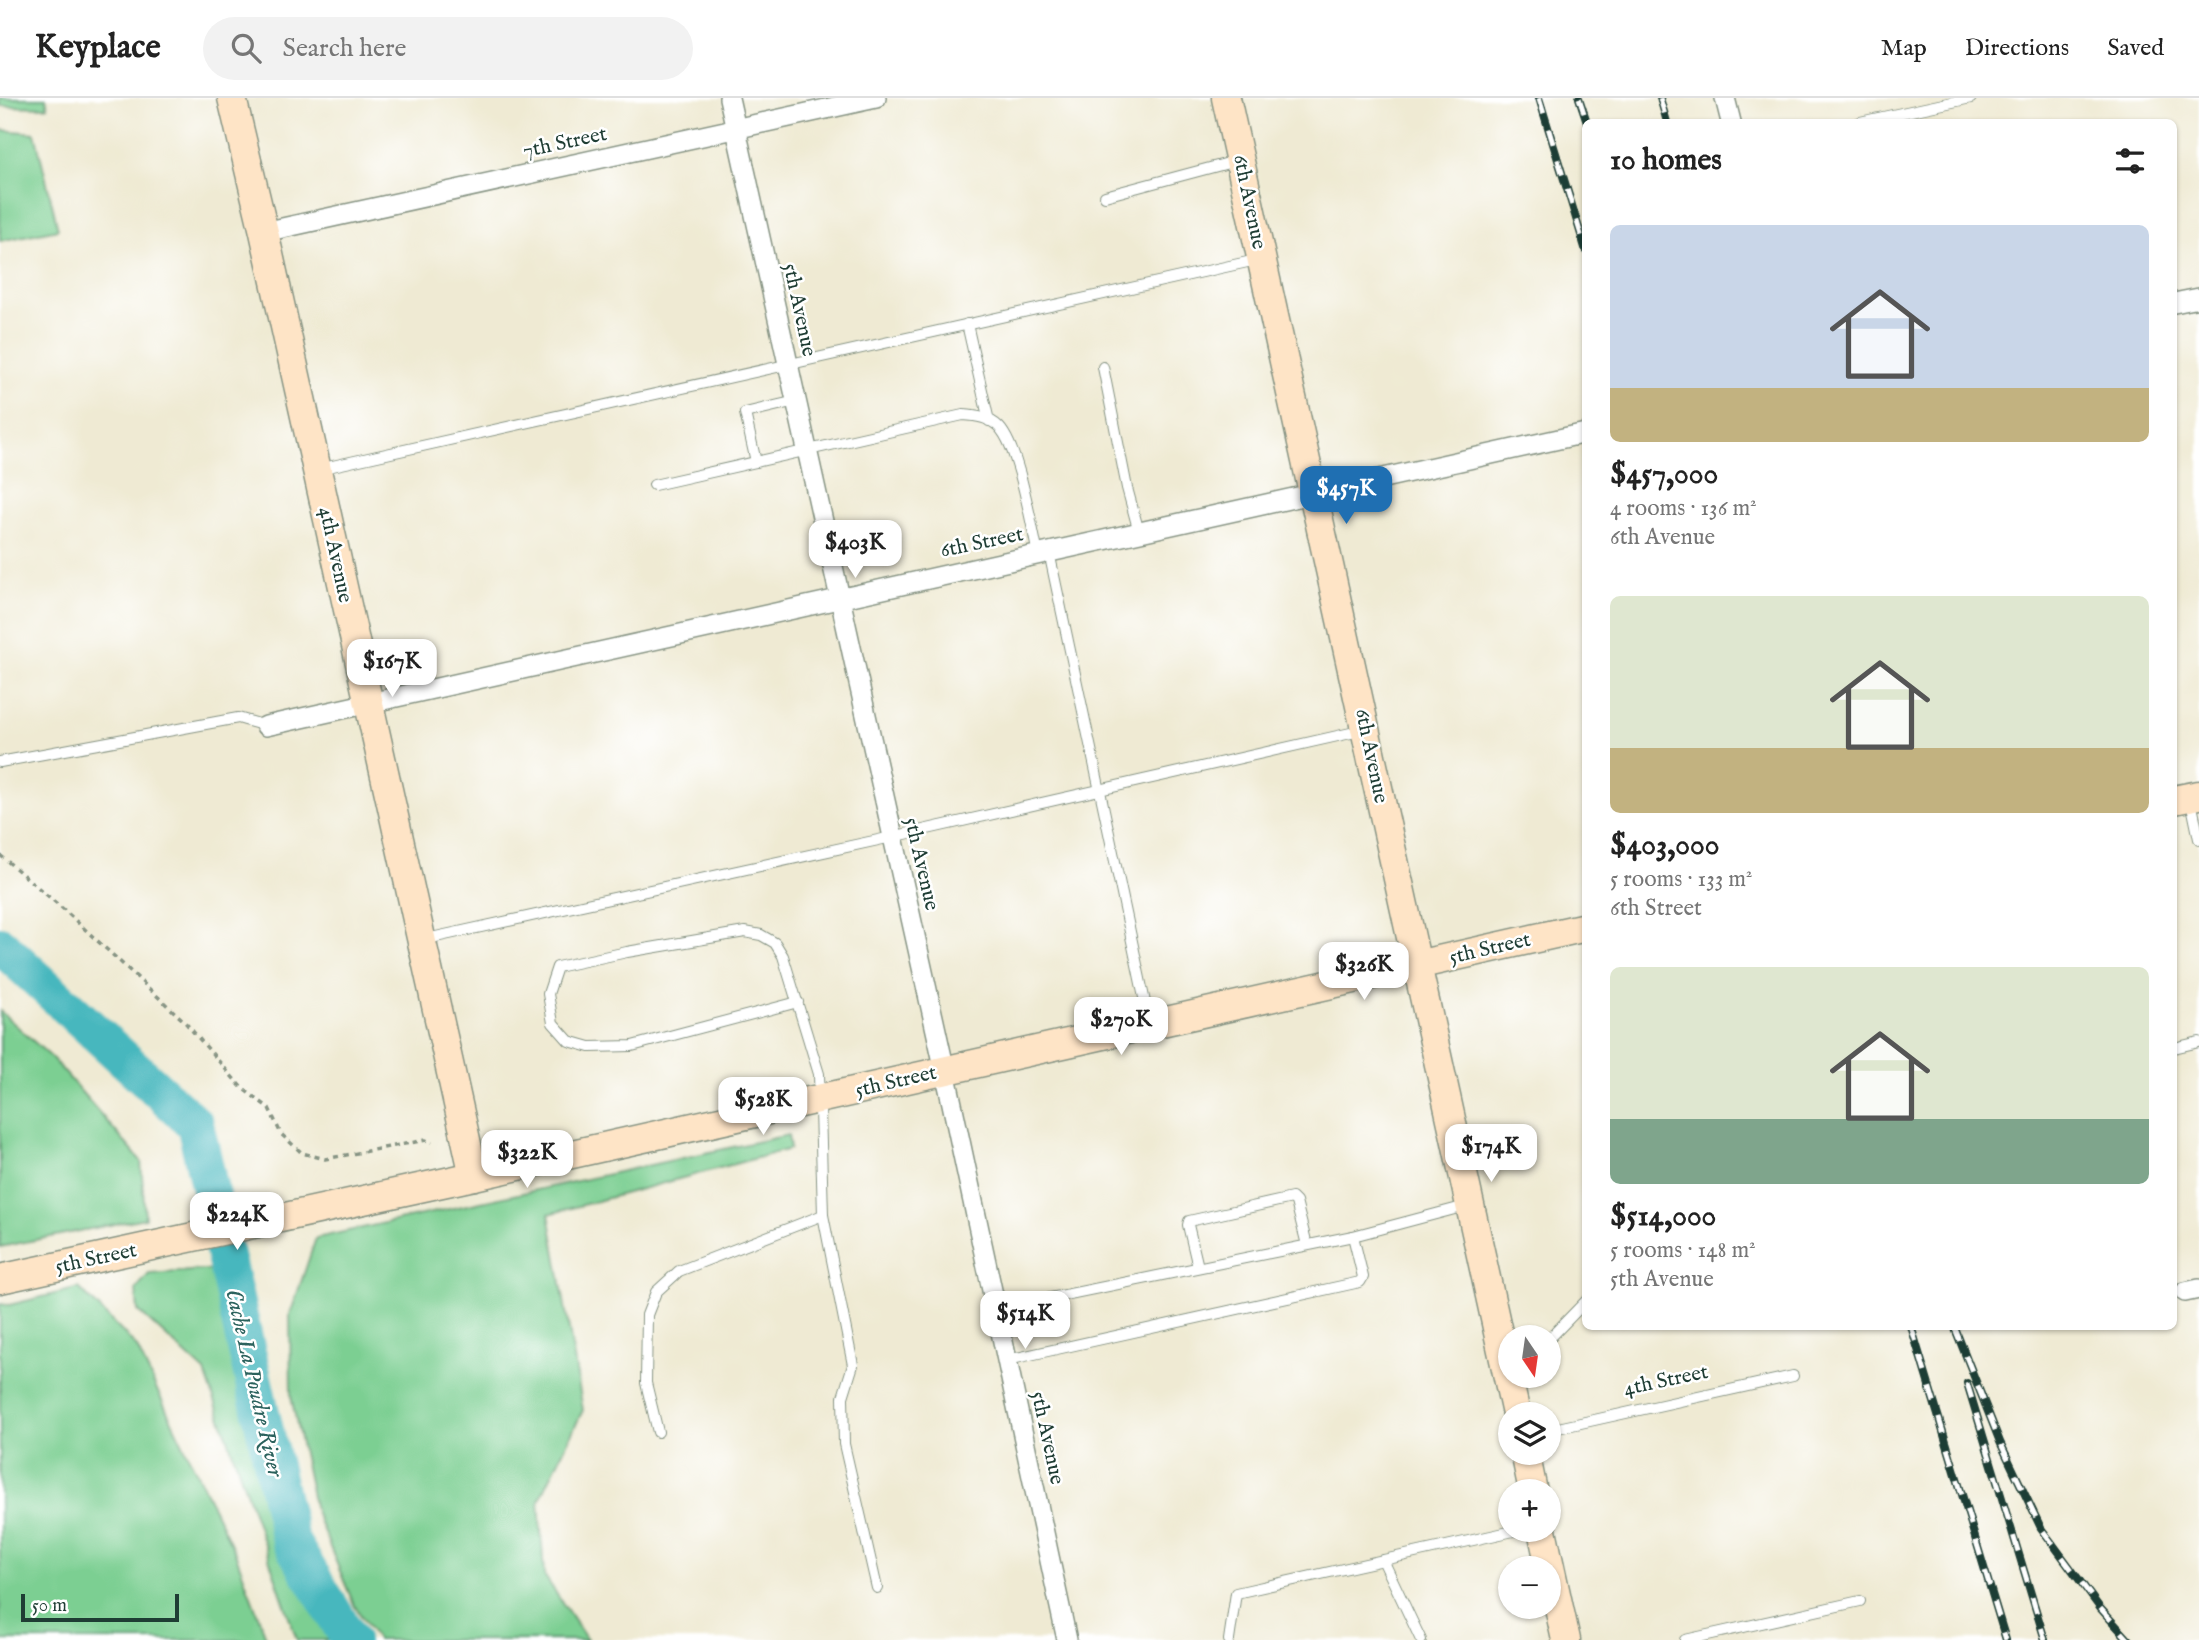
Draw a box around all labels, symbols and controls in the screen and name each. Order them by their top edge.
search box [203,17,693,80]
text: Keyplace [35,27,161,69]
icon: search [227,29,265,67]
text: Search here [283,32,407,65]
text: Map [1881,33,1927,64]
text: Directions [1965,33,2069,64]
text: Saved [2107,33,2164,64]
street label: 7th Street [521,121,609,165]
text: 10 homes [1610,142,1722,180]
icon: filters [2111,142,2149,180]
street label: 6th Avenue [1226,152,1272,252]
street label: 5th Avenue [776,261,822,359]
icon: home [1817,271,1943,397]
text: $457,000 [1610,456,1718,494]
pin: $457K [1297,466,1395,526]
text: $457K [1316,474,1376,503]
text: 4 rooms · 136 m² [1610,494,1757,523]
street label: 4th Avenue [312,505,358,606]
pin: $403K [806,520,904,580]
street label: 6th Street [938,521,1026,565]
text: 6th Avenue [1610,523,1715,552]
text: $403K [825,528,885,557]
pin: $167K [343,640,441,699]
icon: home [1817,642,1943,768]
text: $167K [363,647,421,676]
street label: 6th Avenue [1348,706,1394,806]
street label: 5th Avenue [897,815,945,914]
text: $403,000 [1610,827,1719,865]
text: 5 rooms · 133 m² [1610,865,1753,894]
text: 6th Street [1610,894,1702,923]
street label: 5th Street [1447,927,1533,971]
pin: $326K [1315,942,1413,1002]
text: $326K [1335,950,1393,979]
pin: $270K [1072,998,1170,1057]
text: $270K [1090,1005,1152,1034]
icon: home [1817,1013,1943,1139]
street label: 5th Street [853,1060,939,1104]
pin: $528K [714,1077,812,1137]
text: $528K [734,1085,792,1114]
pin: $174K [1442,1124,1540,1184]
pin: $322K [478,1130,576,1190]
text: $174K [1461,1132,1521,1161]
text: $322K [497,1138,557,1167]
pin: $224K [188,1192,286,1252]
text: $514,000 [1610,1198,1716,1236]
text: $224K [206,1200,268,1229]
text: 5 rooms · 148 m² [1610,1236,1756,1265]
street label: 5th Street [53,1237,139,1281]
text: 5th Avenue [1610,1265,1714,1294]
water label: Cache La Poudre River [218,1286,290,1481]
pin: $514K [976,1292,1074,1351]
text: $514K [996,1299,1054,1328]
north arrow [1498,1325,1561,1388]
map controls [1498,1325,1561,1619]
street label: 4th Street [1621,1359,1711,1403]
street label: 5th Avenue [1024,1389,1070,1487]
button: layers [1498,1402,1561,1465]
button: + [1498,1479,1561,1542]
button: − [1498,1556,1561,1619]
scale bar [21,1591,178,1623]
text: 50 m [32,1594,67,1618]

